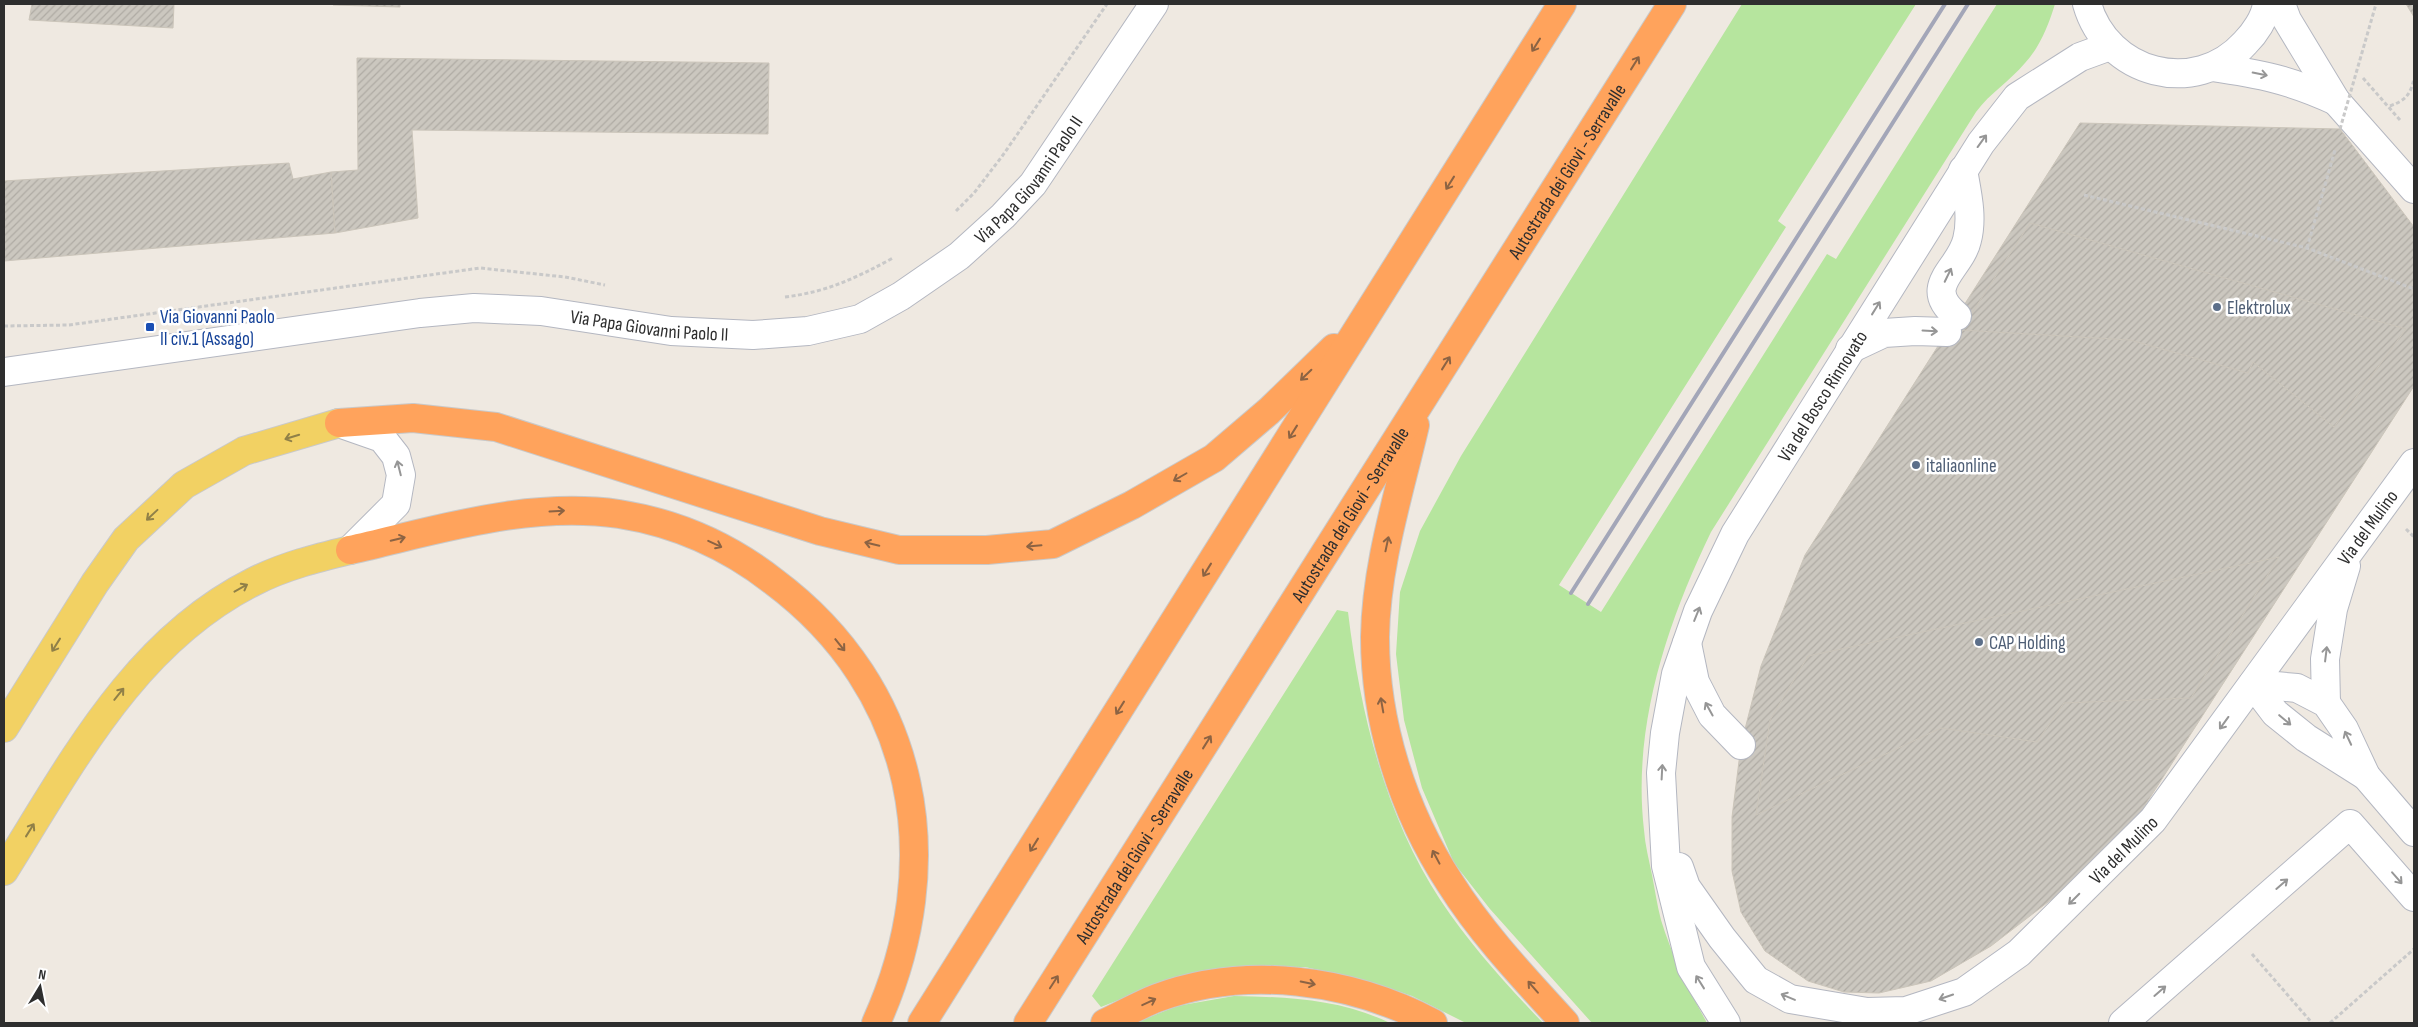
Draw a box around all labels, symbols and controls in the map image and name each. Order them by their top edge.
one-way arrow [1530,38,1541,52]
one-way arrow [1630,56,1640,70]
one-way arrow [2252,70,2268,79]
street label: Autostrada dei Giovi - Serravalle [1503,80,1632,264]
street label: Via Papa Giovanni Paolo II [970,112,1088,249]
one-way arrow [1977,135,1988,148]
one-way arrow [1444,175,1454,189]
one-way arrow [1944,268,1953,283]
place label: Elektrolux [2227,297,2291,320]
one-way arrow [1871,301,1881,315]
marker: Elektrolux [2211,301,2223,313]
place label: Via Giovanni Paolo II civ.1 (Assago) [160,306,275,351]
street label: Via Papa Giovanni Paolo II [569,306,729,347]
marker: Via Giovanni Paolo II civ.1 (Assago) [144,321,156,333]
street label: Via del Bosco Rinnovato [1773,327,1873,466]
one-way arrow [1922,327,1938,336]
one-way arrow [1440,356,1451,370]
one-way arrow [1300,369,1312,381]
street label: Autostrada dei Giovi - Serravalle [1286,423,1415,608]
one-way arrow [1288,425,1298,439]
one-way arrow [285,432,301,442]
place label: italiaonline [1926,455,1997,478]
marker: italiaonline [1910,459,1922,471]
one-way arrow [394,461,403,477]
one-way arrow [1173,473,1188,483]
street label: Via del Mulino [2333,486,2404,570]
one-way arrow [549,506,565,515]
one-way arrow [146,509,159,521]
one-way arrow [389,534,405,543]
one-way arrow [1383,536,1392,552]
one-way arrow [865,539,881,548]
one-way arrow [707,540,722,549]
one-way arrow [1026,541,1042,551]
one-way arrow [1201,563,1212,577]
one-way arrow [233,583,248,593]
one-way arrow [1693,607,1702,622]
place label: CAP Holding [1989,632,2066,655]
marker: CAP Holding [1973,636,1985,648]
one-way arrow [51,637,61,651]
one-way arrow [835,638,846,651]
one-way arrow [2321,647,2331,663]
one-way arrow [114,688,125,701]
one-way arrow [1376,698,1386,714]
one-way arrow [1115,700,1125,714]
one-way arrow [1704,702,1714,716]
one-way arrow [2278,715,2291,726]
one-way arrow [2219,716,2229,730]
one-way arrow [2343,731,2353,746]
one-way arrow [1203,735,1213,749]
one-way arrow [1657,764,1667,780]
street label: Autostrada dei Giovi - Serravalle [1071,765,1199,949]
street label: Via del Mulino [2085,812,2163,890]
one-way arrow [24,823,35,837]
one-way arrow [1029,838,1039,852]
one-way arrow [1430,851,1440,865]
one-way arrow [2392,871,2403,884]
one-way arrow [2275,878,2288,890]
one-way arrow [2067,893,2080,905]
north arrow [15,962,65,1012]
text: N [37,966,47,984]
one-way arrow [1695,975,1705,989]
one-way arrow [1050,976,1060,990]
one-way arrow [1300,979,1316,988]
one-way arrow [1527,981,1538,994]
one-way arrow [2153,985,2166,997]
one-way arrow [1781,991,1796,1001]
one-way arrow [1938,993,1954,1003]
one-way arrow [1141,997,1156,1006]

